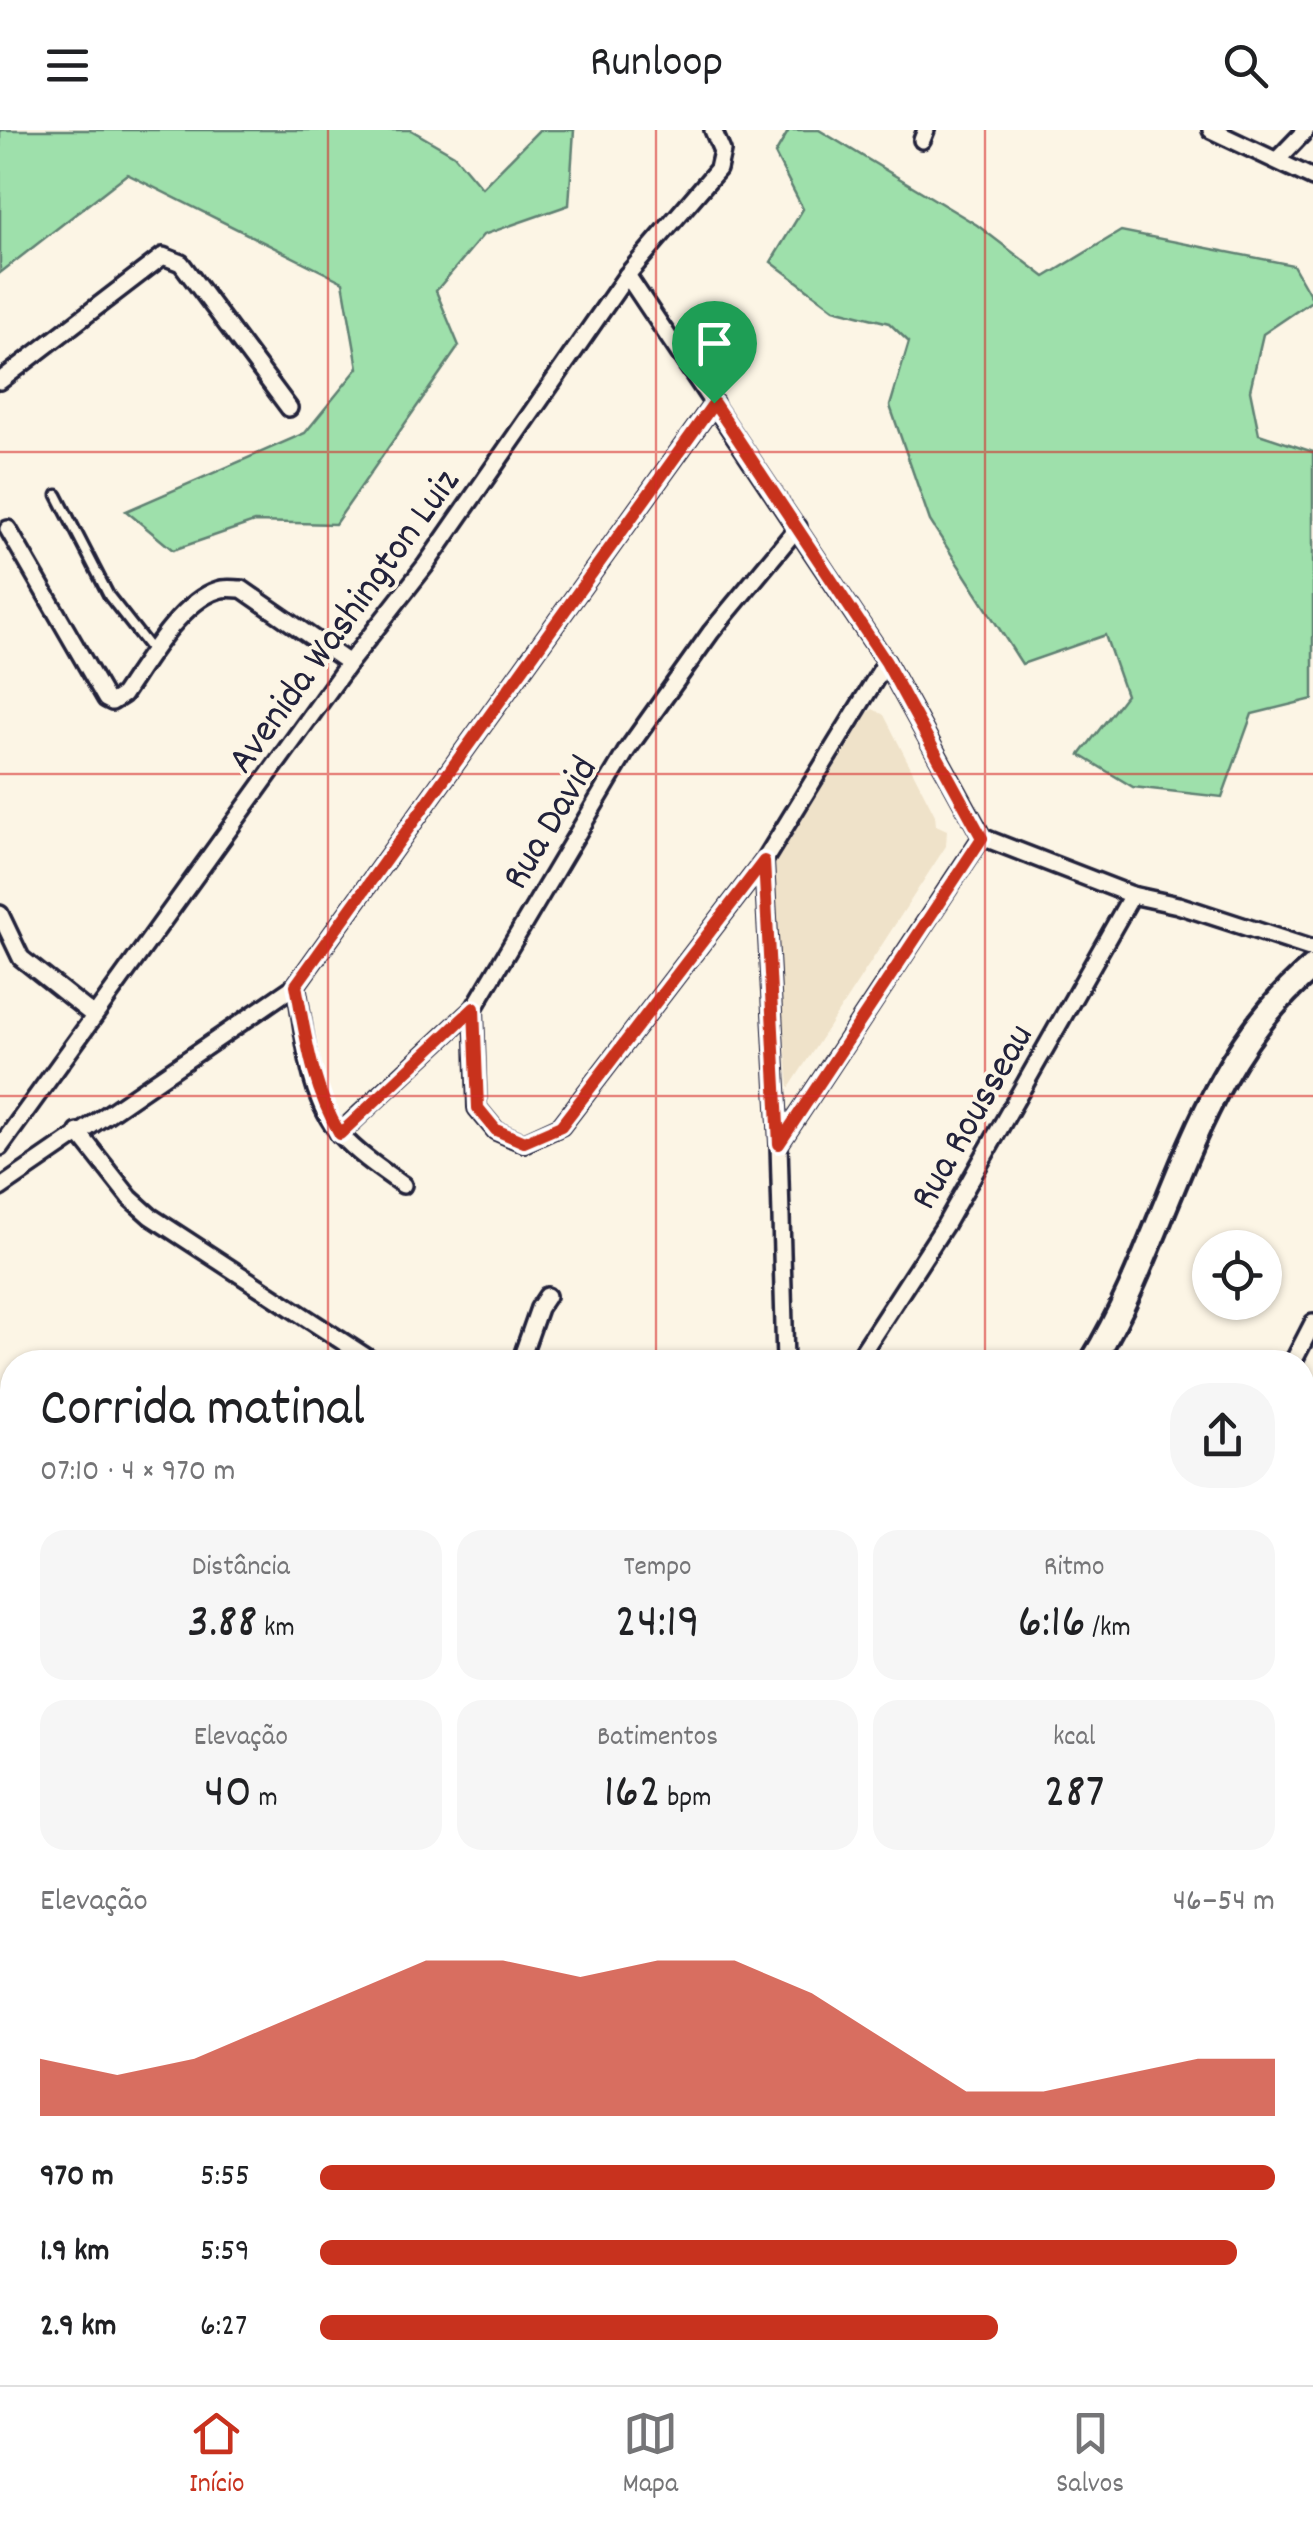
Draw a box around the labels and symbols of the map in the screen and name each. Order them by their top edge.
pin [672,301,757,404]
street label: Avenida Washington Luiz [216,458,477,787]
street label: Rua David [490,747,615,902]
street label: Rua Rousseau [898,1015,1051,1222]

